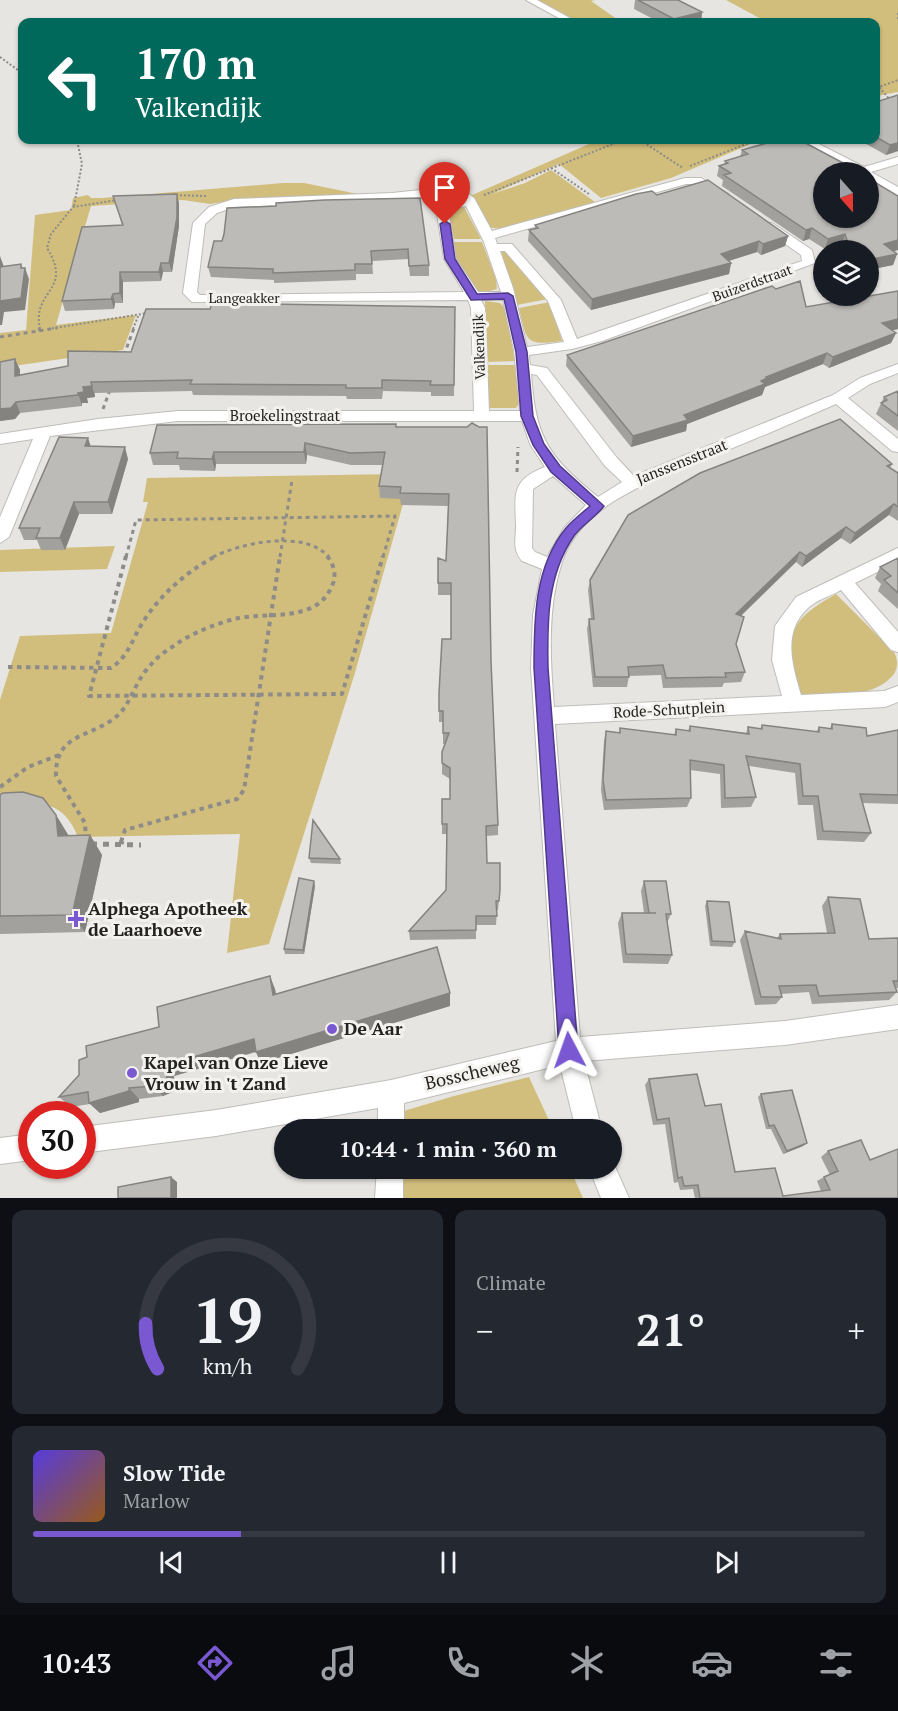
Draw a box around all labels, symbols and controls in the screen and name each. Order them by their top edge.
text: 170 m [135,35,256,91]
icon: left [36,42,114,120]
text: Valkendijk [135,89,261,125]
pin [419,162,470,224]
north arrow [813,162,879,228]
map controls [813,162,879,306]
icon: arrive [428,171,461,204]
button: layers [813,240,879,306]
street label: Buizerdstraat [709,259,795,306]
street label: Langeakker [208,288,280,307]
street label: Valkendijk [468,313,489,380]
street label: Broekelingstraat [230,405,341,425]
street label: Janssensstraat [633,434,730,488]
street label: Rode-Schutplein [613,696,725,722]
place label: Alphega Apotheek de Laarhoeve [88,896,248,941]
marker: Alphega Apotheek de Laarhoeve [69,912,83,926]
place label: De Aar [344,1016,403,1040]
position arrow [537,1018,601,1082]
marker: De Aar [325,1022,339,1036]
street label: Bosscheweg [422,1049,522,1095]
place label: Kapel van Onze Lieve Vrouw in 't Zand [144,1050,328,1095]
marker: Kapel van Onze Lieve Vrouw in 't Zand [125,1066,139,1080]
speed limit sign: 30 [18,1101,96,1179]
text: 10:44 · 1 min · 360 m [339,1134,557,1163]
text: Climate [476,1269,546,1296]
text: 19 [192,1278,263,1361]
text: 21° [636,1299,705,1359]
text: − [476,1309,494,1352]
text: + [847,1309,865,1352]
text: km/h [203,1352,253,1380]
text: Slow Tide [123,1458,226,1487]
text: Marlow [123,1487,190,1514]
icon: previous [155,1546,188,1579]
icon: pause [432,1546,465,1579]
icon: next [710,1546,743,1579]
icon: directions [194,1642,236,1684]
icon: music [318,1642,360,1684]
icon: phone [442,1642,484,1684]
icon: climate [566,1642,608,1684]
icon: car [691,1642,733,1684]
icon: filters [815,1642,857,1684]
text: 10:43 [41,1645,111,1681]

